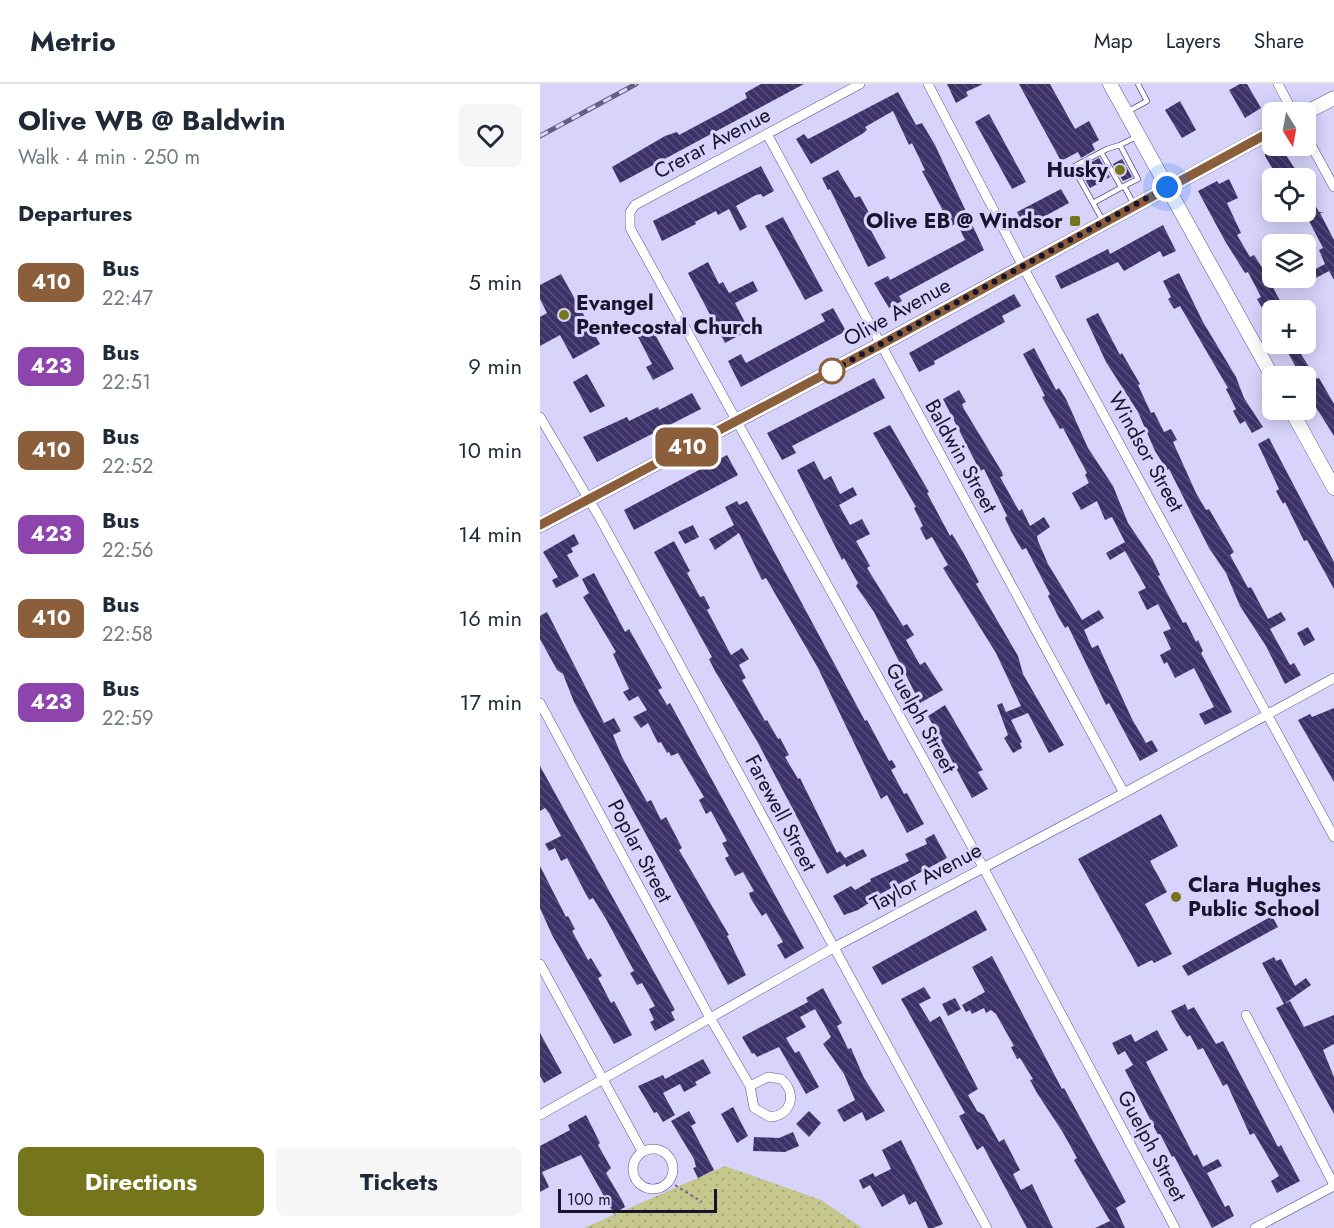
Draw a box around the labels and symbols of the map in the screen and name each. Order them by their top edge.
street label: Crerar Avenue [648,100,776,186]
north arrow [1262,102,1316,156]
place label: Husky [1046,155,1109,185]
marker: Husky [1113,163,1127,177]
your location [1152,172,1182,202]
place label: Olive EB @ Windsor [866,206,1063,236]
marker: Olive EB @ Windsor [1068,214,1082,228]
street label: Olive Avenue [838,270,956,354]
place label: Evangel Pentecostal Church [576,288,763,342]
marker: Evangel Pentecostal Church [557,308,571,322]
unlabelled marker [819,358,845,384]
street label: Windsor Street [1101,387,1191,517]
street label: Baldwin Street [917,394,1005,518]
line badge: 410 [652,428,722,466]
street label: Guelph Street [878,657,964,779]
street label: Farewell Street [738,749,824,877]
street label: Poplar Street [600,794,680,908]
street label: Taylor Avenue [865,835,987,919]
place label: Clara Hughes Public School [1188,870,1321,924]
marker: Clara Hughes Public School [1169,890,1183,904]
street label: Guelph Street [1110,1085,1194,1207]
scale bar [558,1186,717,1214]

